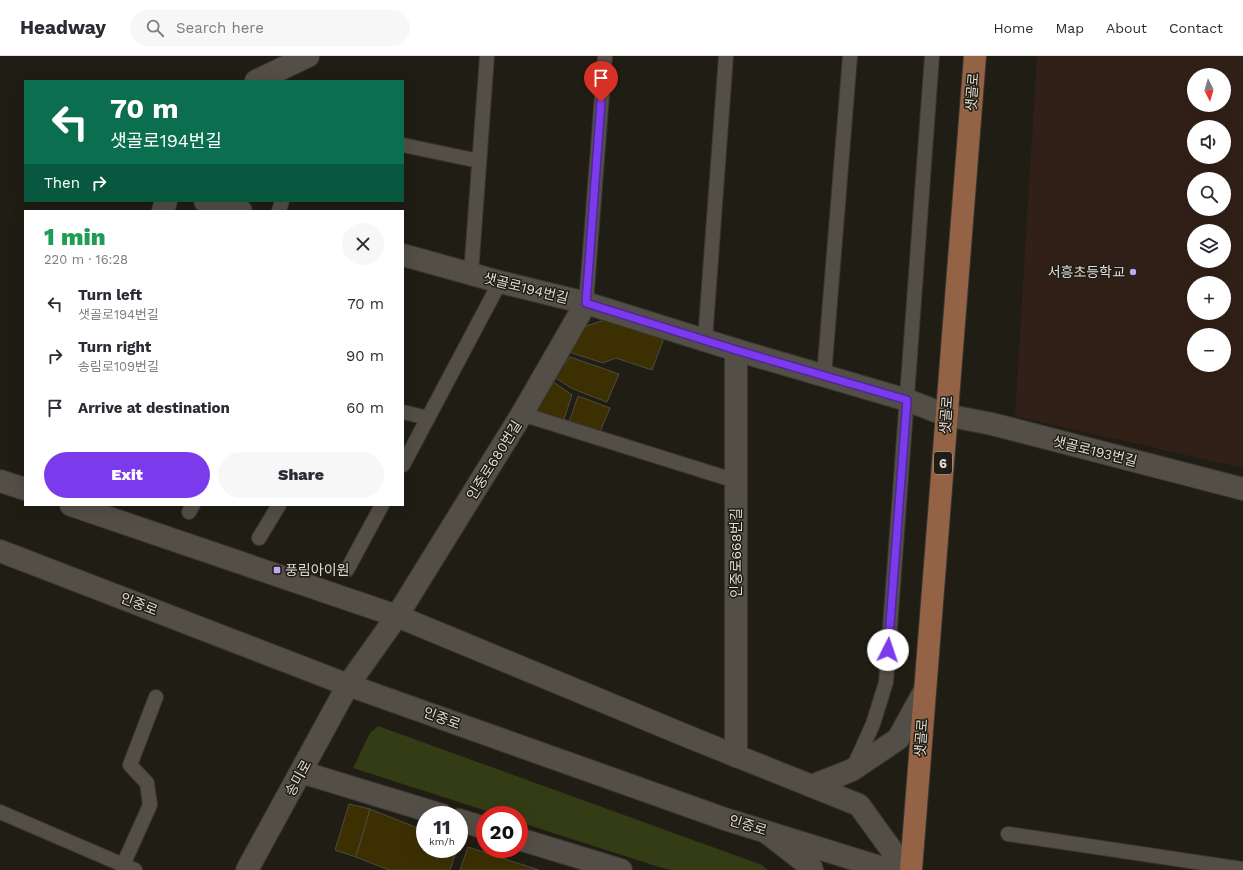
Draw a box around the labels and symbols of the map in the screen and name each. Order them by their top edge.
pin [584,61,618,102]
north arrow [1187,68,1231,112]
street label: 샛골로 [963,72,981,112]
place label: 서흥초등학교 [1048,264,1125,280]
marker: 서흥초등학교 [1128,267,1138,277]
street label: 샛골로194번길 [482,270,570,306]
street label: 샛골로 [937,395,955,435]
street label: 인중로680번길 [463,417,525,503]
street label: 샛골로193번길 [1051,433,1139,469]
road number: 6 [934,452,952,474]
street label: 인중로668번길 [728,508,744,598]
place label: 풍림아이원 [285,562,349,578]
marker: 풍림아이원 [272,565,282,575]
street label: 인중로 [118,590,160,618]
position arrow [867,629,909,671]
street label: 인중로 [421,704,463,732]
street label: 샛골로 [912,718,930,758]
street label: 송미로 [282,757,314,799]
speed limit sign: 20 [476,806,528,858]
street label: 인중로 [727,812,769,838]

